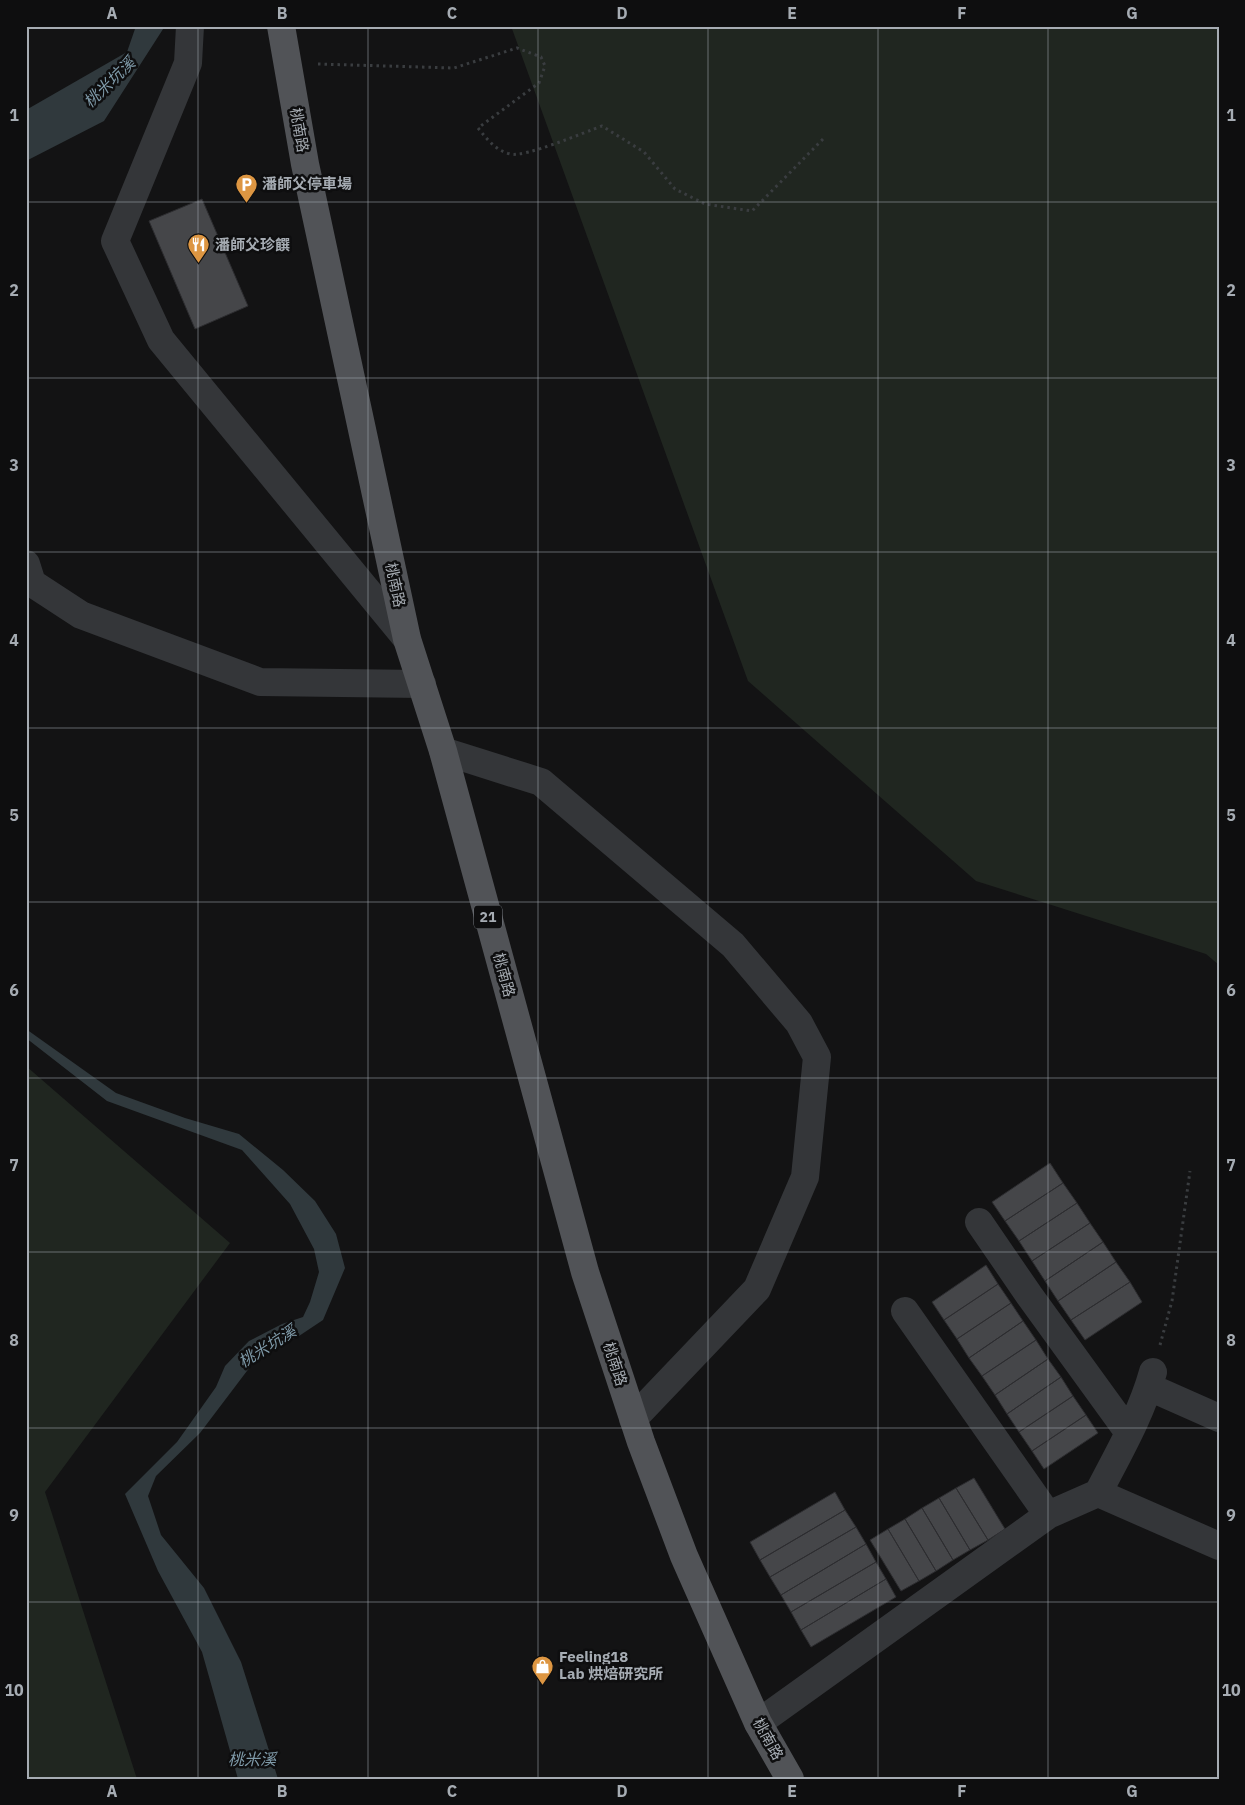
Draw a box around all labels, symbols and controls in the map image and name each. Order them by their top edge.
text: A [107,3,118,23]
text: B [277,3,288,23]
text: C [447,3,457,23]
text: D [616,3,628,23]
text: E [787,3,797,23]
text: F [957,3,967,23]
text: G [1126,3,1138,23]
water label: 桃米坑溪 [79,51,140,111]
text: 1 [9,105,19,125]
text: 1 [1226,105,1236,125]
street label: 桃南路 [286,106,313,154]
parking icon: 潘師父停車場 [234,172,258,203]
place label: 潘師父停車場 [262,174,352,193]
restaurant icon: 潘師父珍饌 [187,233,211,264]
place label: 潘師父珍饌 [215,235,290,254]
text: 2 [9,280,19,300]
text: 2 [1226,280,1236,300]
text: 3 [9,455,19,475]
text: 3 [1226,455,1236,475]
street label: 桃南路 [382,561,409,609]
text: 4 [9,630,19,650]
text: 4 [1226,630,1236,650]
text: 5 [9,805,19,825]
text: 5 [1226,805,1236,825]
road number: 21 [474,906,502,929]
street label: 桃南路 [489,951,519,999]
text: 6 [9,980,19,1000]
text: 6 [1226,980,1236,1000]
text: 7 [9,1155,19,1175]
text: 7 [1226,1155,1236,1175]
water label: 桃米坑溪 [235,1320,301,1371]
text: 8 [9,1330,19,1350]
text: 8 [1226,1330,1236,1350]
street label: 桃南路 [599,1340,631,1388]
text: 9 [9,1505,19,1525]
text: 9 [1226,1505,1236,1525]
place label: Feeling18 Lab 烘焙研究所 [559,1647,663,1683]
shop icon: Feeling18 Lab 烘焙研究所 [531,1654,555,1685]
text: 10 [4,1680,24,1700]
text: 10 [1221,1680,1241,1700]
street label: 桃南路 [749,1714,788,1763]
water label: 桃米溪 [228,1749,278,1769]
text: A [107,1781,118,1801]
text: B [277,1781,288,1801]
text: C [447,1781,457,1801]
text: D [616,1781,628,1801]
text: E [787,1781,797,1801]
text: F [957,1781,967,1801]
text: G [1126,1781,1138,1801]

